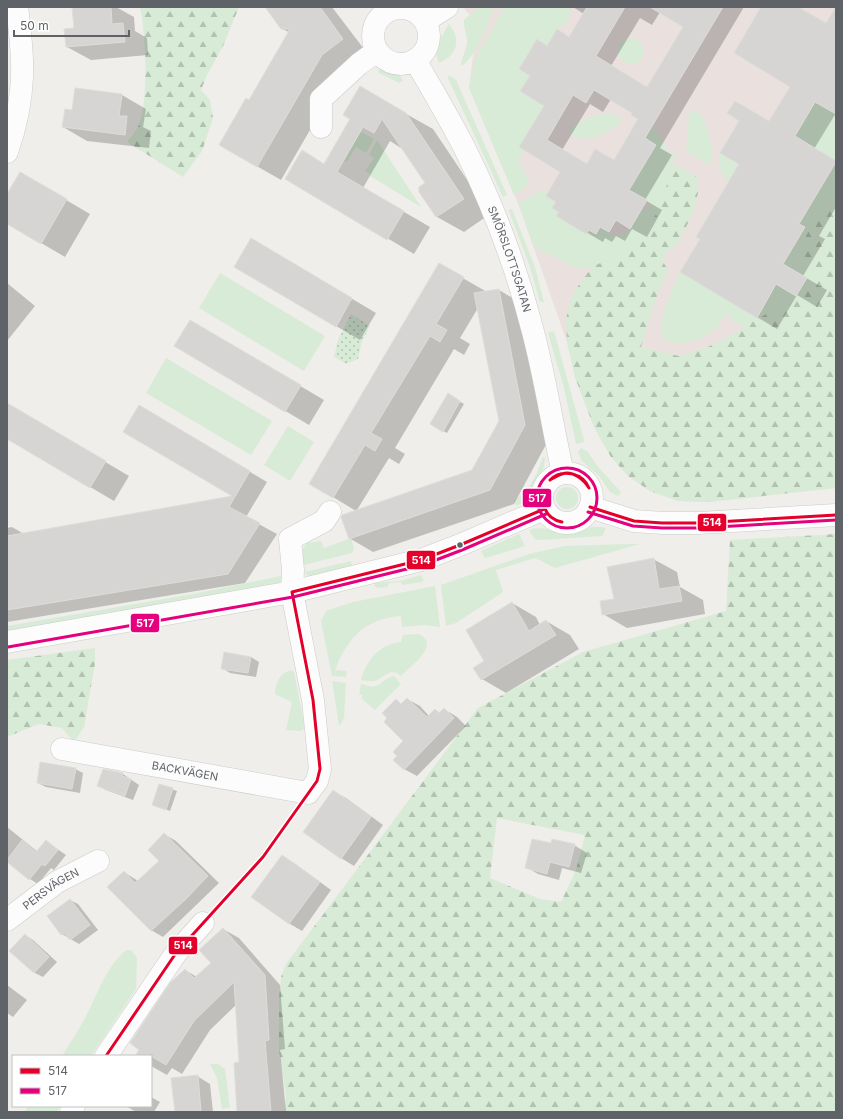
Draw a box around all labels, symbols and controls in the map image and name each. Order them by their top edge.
scale bar [14,12,129,38]
text: 50 m [20,18,49,33]
street label: SMÖRSLOTTSGATAN [485,204,534,314]
line badge: 517 [522,488,552,508]
text: 517 [528,491,546,505]
line badge: 514 [697,513,727,532]
text: 514 [702,515,722,529]
unlabelled marker [455,540,465,550]
line badge: 514 [406,550,436,570]
text: 514 [411,553,431,567]
line badge: 517 [130,613,160,633]
text: 517 [136,616,154,630]
street label: BACKVÄGEN [151,758,219,784]
street label: PERSVÄGEN [20,865,81,913]
line badge: 514 [168,936,198,955]
text: 514 [173,938,193,952]
legend [12,1055,152,1107]
text: 514 [48,1063,68,1078]
text: 517 [48,1083,67,1098]

